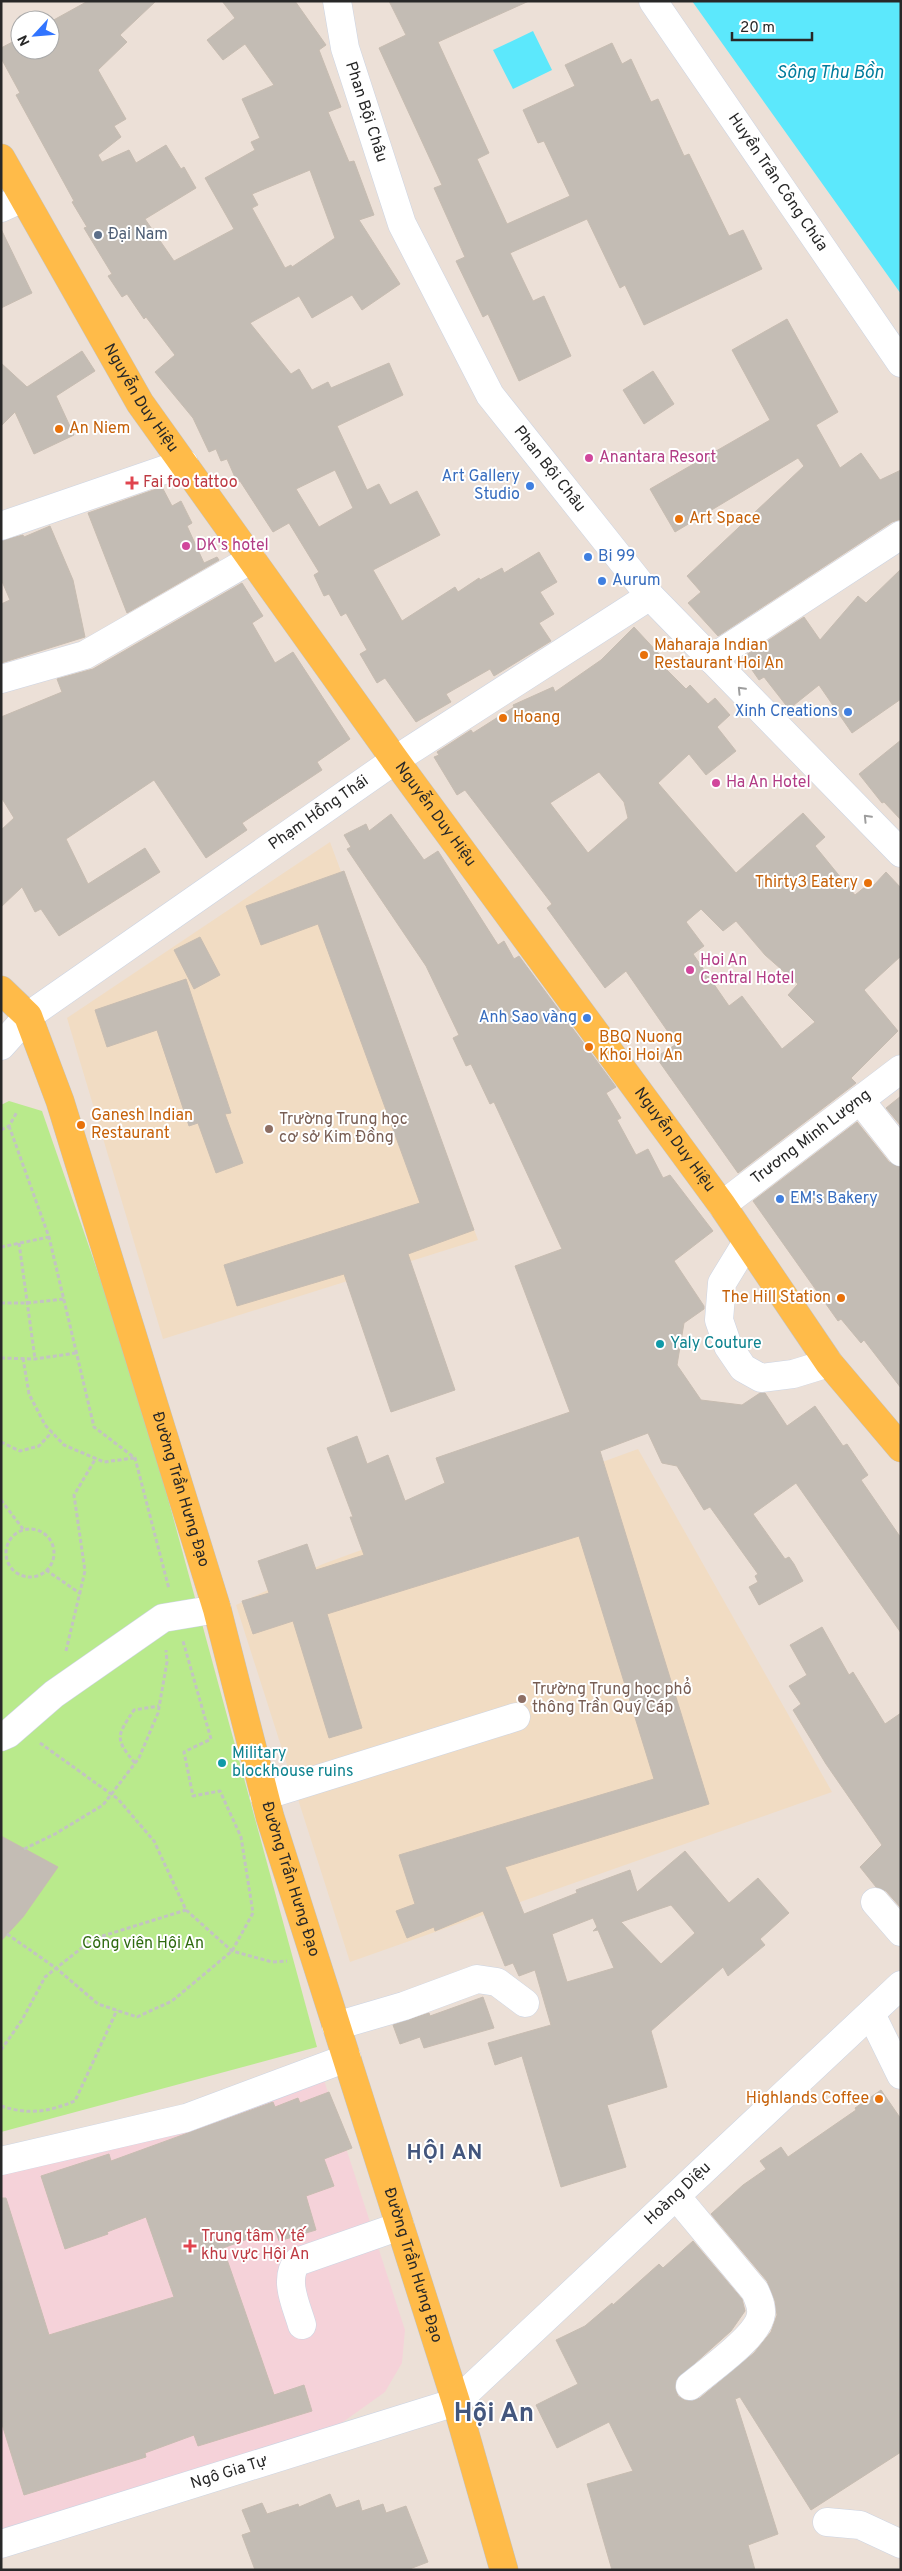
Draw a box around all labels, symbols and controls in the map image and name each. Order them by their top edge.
north arrow [10,10,60,60]
scale bar [732,10,812,42]
text: 20 m [740,19,775,38]
text: N [15,32,35,48]
street label: Phan Bội Châu [340,59,391,165]
water label: Sông Thu Bồn [776,61,884,85]
street label: Huyền Trân Công Chúa [723,110,832,255]
place label: Đại Nam [108,225,168,245]
marker: Đại Nam [92,229,104,241]
street label: Nguyễn Duy Hiệu [99,340,182,457]
place label: An Niem [69,419,130,439]
street label: Phan Bội Châu [509,422,590,517]
marker: An Niem [53,423,65,435]
place label: Anantara Resort [599,448,716,468]
marker: Anantara Resort [583,452,595,464]
place label: Art Gallery Studio [441,467,520,505]
place label: Fai foo tattoo [143,473,238,493]
marker: Fai foo tattoo [125,476,139,490]
marker: Art Gallery Studio [524,480,536,492]
place label: Art Space [689,509,760,529]
marker: Art Space [673,513,685,525]
place label: DK's hotel [196,536,269,556]
marker: DK's hotel [180,540,192,552]
place label: Bi 99 [598,547,635,567]
marker: Bi 99 [582,551,594,563]
place label: Aurum [612,571,661,591]
marker: Aurum [596,575,608,587]
place label: Maharaja Indian Restaurant Hoi An [654,636,784,674]
marker: Maharaja Indian Restaurant Hoi An [638,649,650,661]
one-way arrow [737,687,746,696]
place label: Xinh Creations [735,702,838,722]
marker: Xinh Creations [842,706,854,718]
place label: Hoang [513,708,560,728]
marker: Hoang [497,712,509,724]
street label: Nguyễn Duy Hiệu [390,758,480,871]
street label: Phạm Hồng Thái [265,771,373,855]
place label: Ha An Hotel [726,773,811,793]
marker: Ha An Hotel [710,777,722,789]
one-way arrow [863,815,872,824]
place label: Thirty3 Eatery [755,873,858,893]
marker: Thirty3 Eatery [862,877,874,889]
place label: Hoi An Central Hotel [700,951,794,989]
marker: Hoi An Central Hotel [684,964,696,976]
place label: Anh Sao vàng [479,1008,577,1028]
marker: Anh Sao vàng [581,1012,593,1024]
place label: BBQ Nuong Khoi Hoi An [599,1028,683,1066]
marker: BBQ Nuong Khoi Hoi An [583,1041,595,1053]
street label: Nguyễn Duy Hiệu [629,1084,719,1196]
street label: Trương Minh Lượng [747,1085,875,1189]
place label: Ganesh Indian Restaurant [91,1106,193,1144]
place label: Trường Trung học cơ sở Kim Đồng [279,1110,408,1148]
marker: Ganesh Indian Restaurant [75,1119,87,1131]
marker: Trường Trung học cơ sở Kim Đồng [263,1123,275,1135]
place label: EM's Bakery [790,1189,878,1209]
marker: EM's Bakery [774,1193,786,1205]
place label: The Hill Station [722,1288,831,1308]
marker: The Hill Station [835,1292,847,1304]
place label: Yaly Couture [670,1334,762,1354]
marker: Yaly Couture [654,1338,666,1350]
street label: Đường Trần Hưng Đạo [147,1409,214,1570]
place label: Trường Trung học phổ thông Trần Quý Cáp [532,1677,692,1718]
marker: Trường Trung học phổ thông Trần Quý Cáp [516,1693,528,1705]
place label: Military blockhouse ruins [232,1744,353,1782]
marker: Military blockhouse ruins [216,1757,228,1769]
street label: Đường Trần Hưng Đạo [257,1800,324,1959]
park label: Công viên Hội An [82,1934,204,1954]
place label: Highlands Coffee [746,2089,869,2109]
marker: Highlands Coffee [873,2093,885,2105]
district label: HỘI AN [407,2139,483,2167]
street label: Hoàng Diệu [641,2158,715,2230]
street label: Đường Trần Hưng Đạo [379,2185,447,2345]
place label: Trung tâm Y tế khu vực Hội An [201,2226,309,2265]
marker: Trung tâm Y tế khu vực Hội An [183,2239,197,2253]
district label: Hội An [454,2398,534,2431]
street label: Ngô Gia Tự [188,2451,270,2494]

